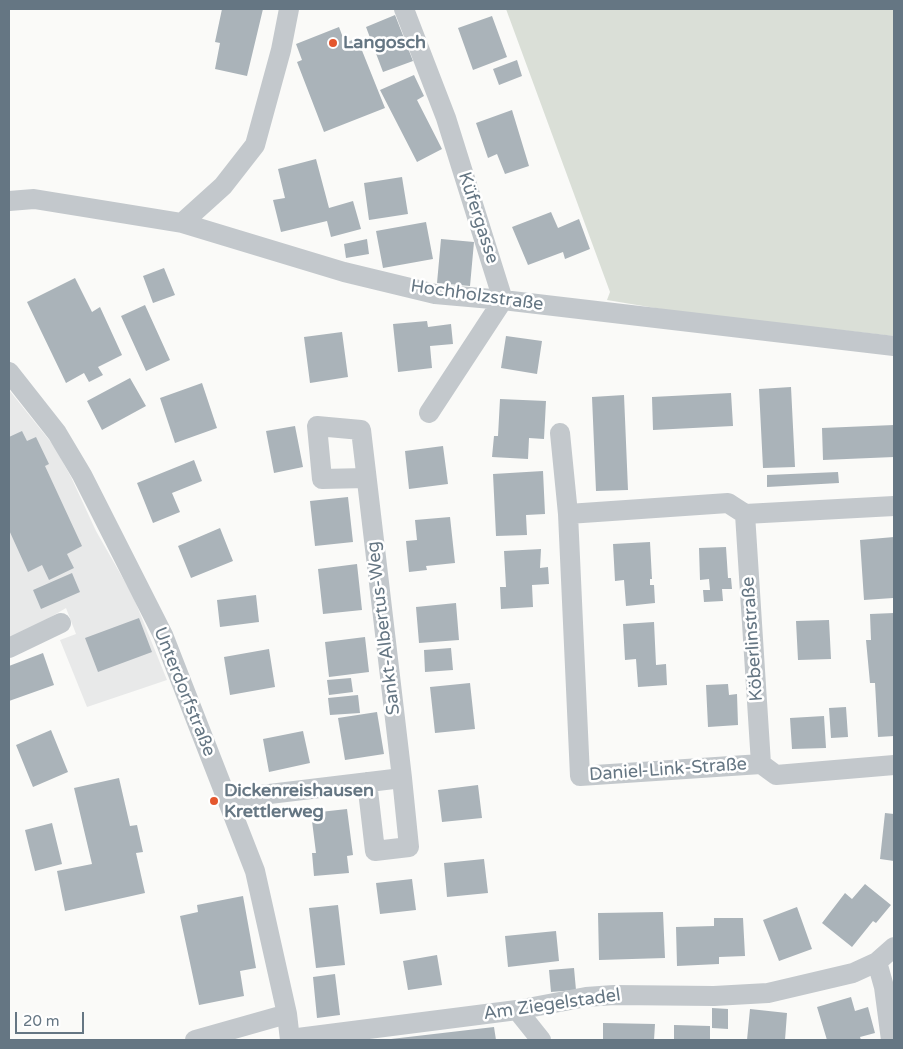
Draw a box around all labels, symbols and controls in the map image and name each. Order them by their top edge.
place label: Langosch [343,32,426,54]
marker: Langosch [327,37,339,49]
street label: Küfergasse [453,169,503,267]
street label: Hochholzstraße [409,276,545,316]
street label: Sankt-Albertus-Weg [363,540,405,716]
street label: Köberlinstraße [738,576,768,702]
street label: Unterdorfstraße [148,624,220,760]
street label: Daniel-Link-Straße [588,754,748,786]
place label: Dickenreishausen Krettlerweg [224,780,374,822]
marker: Dickenreishausen Krettlerweg [208,795,220,807]
street label: Am Ziegelstadel [482,985,622,1025]
scale bar [18,1002,86,1034]
text: 20 m [23,1012,60,1030]

